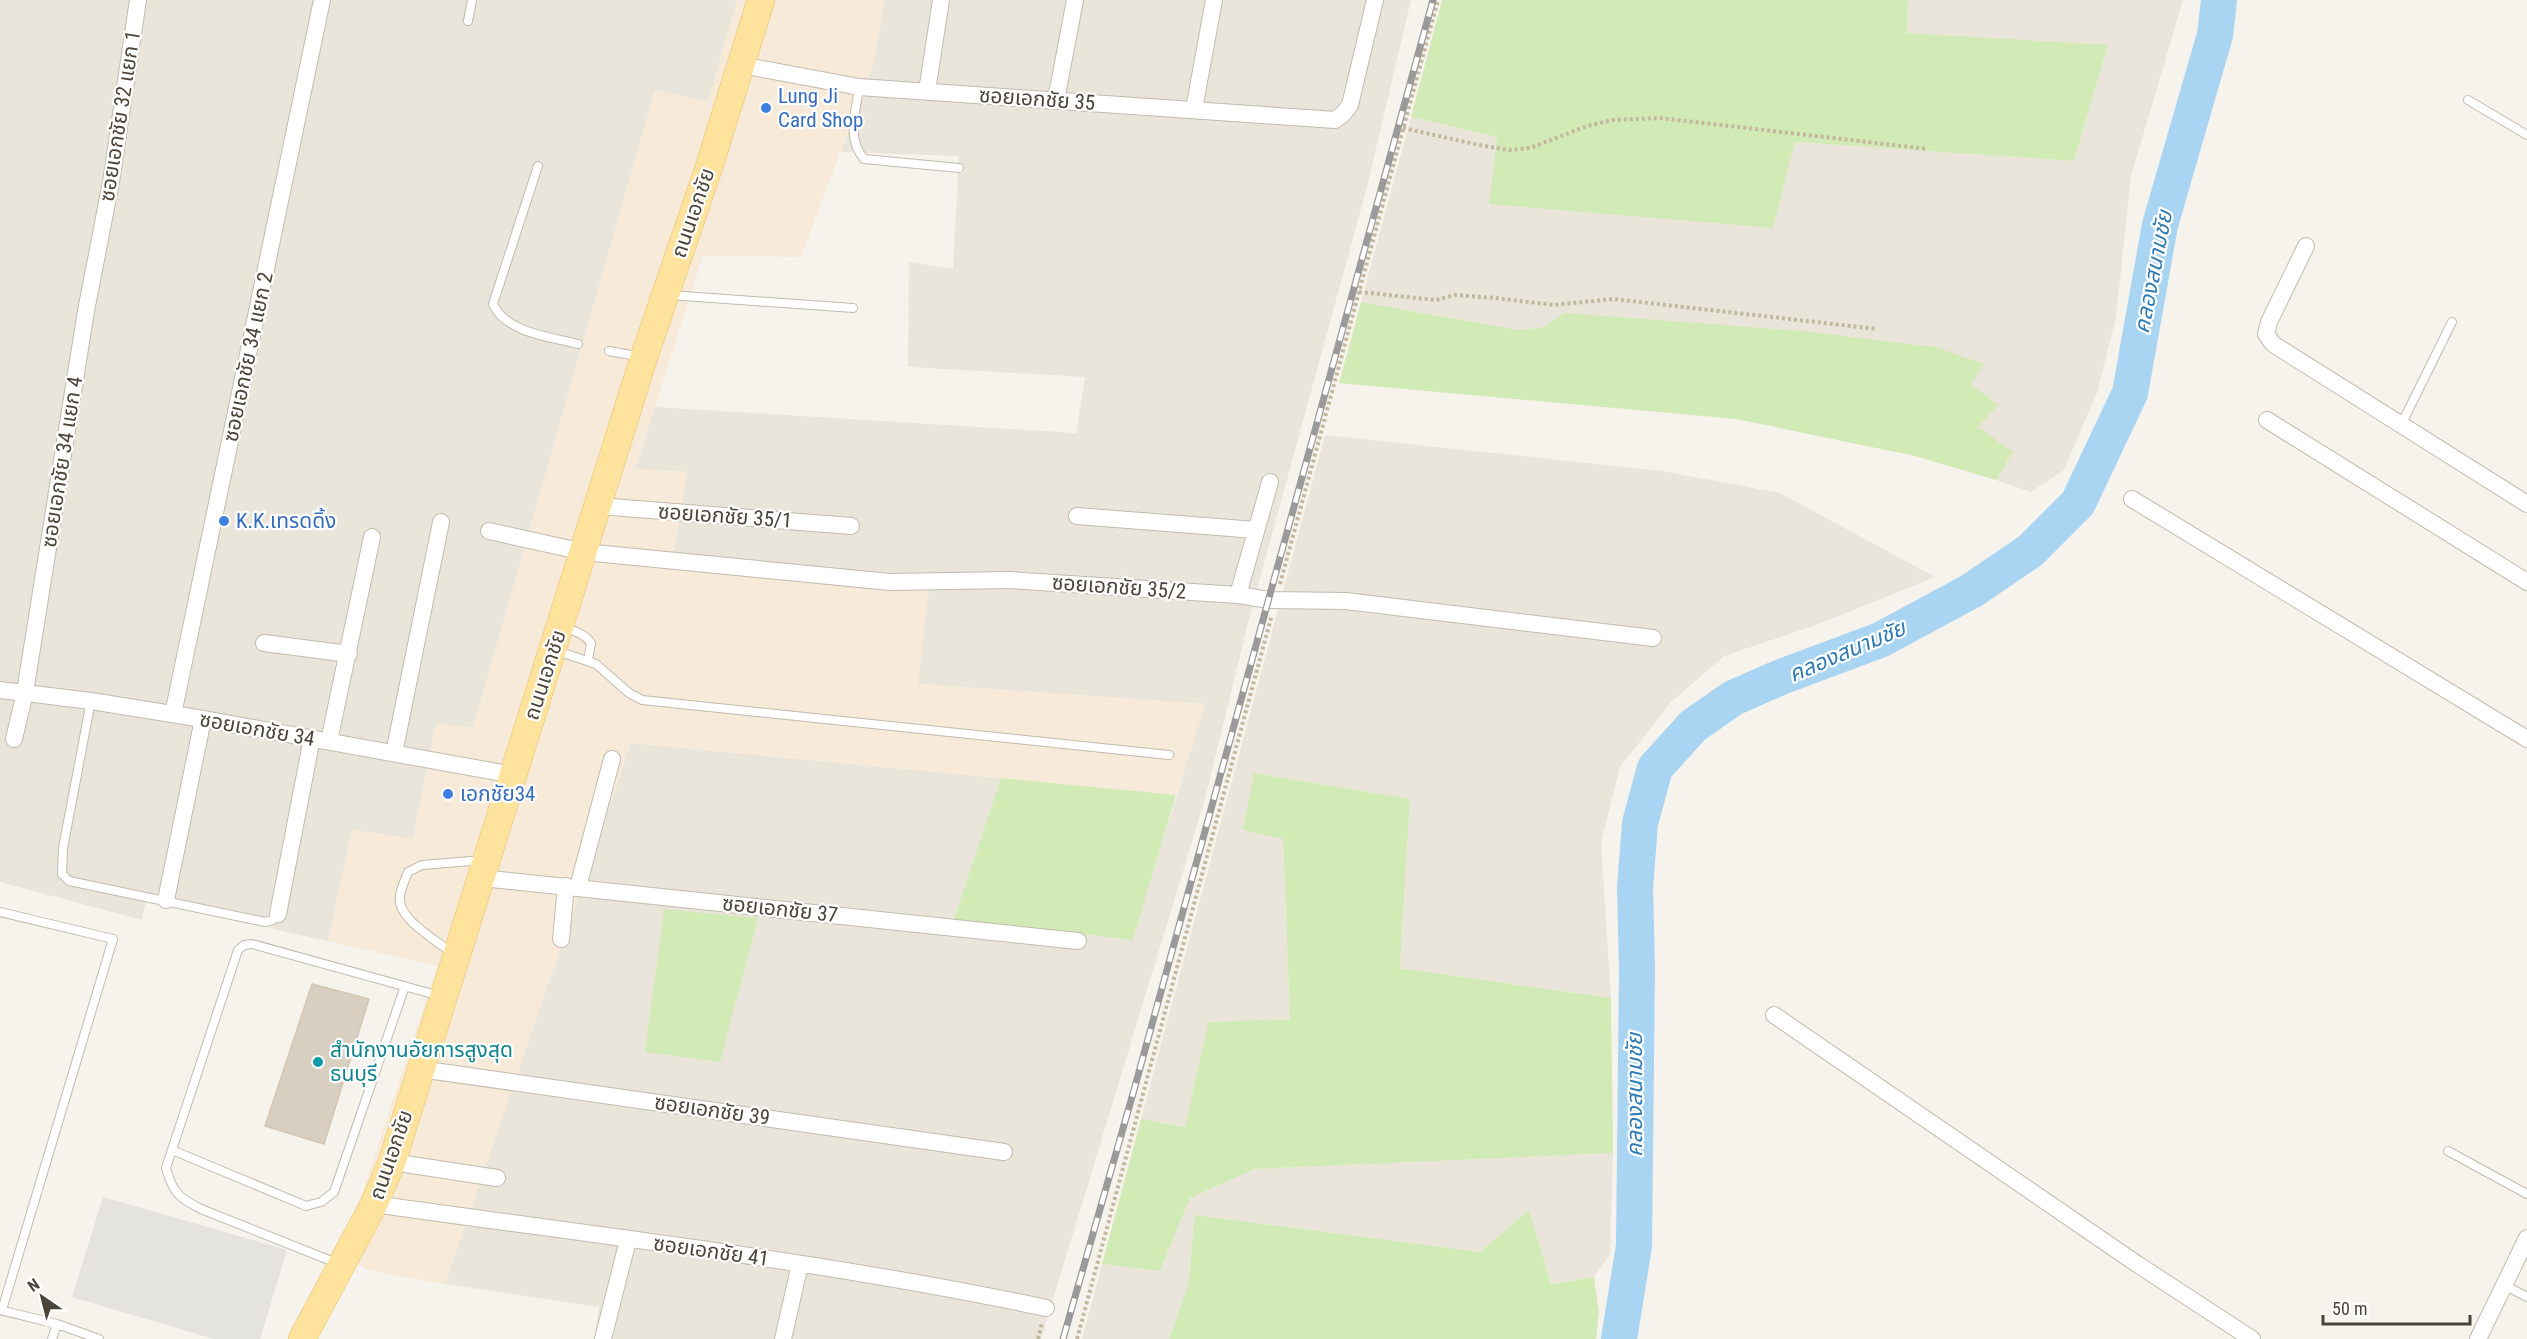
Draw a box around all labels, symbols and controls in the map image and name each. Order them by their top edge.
street label: ซอยเอกชัย 32 แยก 1 [95,29,145,203]
street label: ซอยเอกชัย 35 [978,83,1096,115]
place label: Lung Ji Card Shop [778,84,863,132]
marker: Lung Ji Card Shop [759,101,773,115]
street label: ถนนเอกชัย [667,165,719,261]
water label: คลองสนามชัย [2129,207,2177,335]
street label: ซอยเอกชัย 34 แยก 2 [218,270,278,444]
street label: ซอยเอกชัย 34 แยก 4 [37,375,87,549]
street label: ซอยเอกชัย 35/1 [657,499,793,533]
place label: K.K.เทรดดิ้ง [236,507,336,533]
marker: K.K.เทรดดิ้ง [217,514,231,528]
street label: ซอยเอกชัย 35/2 [1051,570,1187,604]
water label: คลองสนามชัย [1785,614,1911,687]
street label: ถนนเอกชัย [519,627,571,723]
street label: ซอยเอกชัย 34 [198,707,316,751]
place label: เอกชัย34 [460,782,535,806]
marker: เอกชัย34 [441,787,455,801]
street label: ซอยเอกชัย 37 [721,891,839,927]
water label: คลองสนามชัย [1622,1031,1647,1157]
place label: สำนักงานอัยการสูงสุด ธนบุรี [330,1038,513,1087]
marker: สำนักงานอัยการสูงสุด ธนบุรี [311,1055,325,1069]
street label: ซอยเอกชัย 39 [653,1090,771,1130]
street label: ถนนเอกชัย [365,1107,417,1203]
street label: ซอยเอกชัย 41 [652,1231,770,1271]
north arrow [12,1267,72,1327]
text: N [24,1275,43,1296]
scale bar [2323,1288,2470,1326]
text: 50 m [2332,1298,2367,1319]

